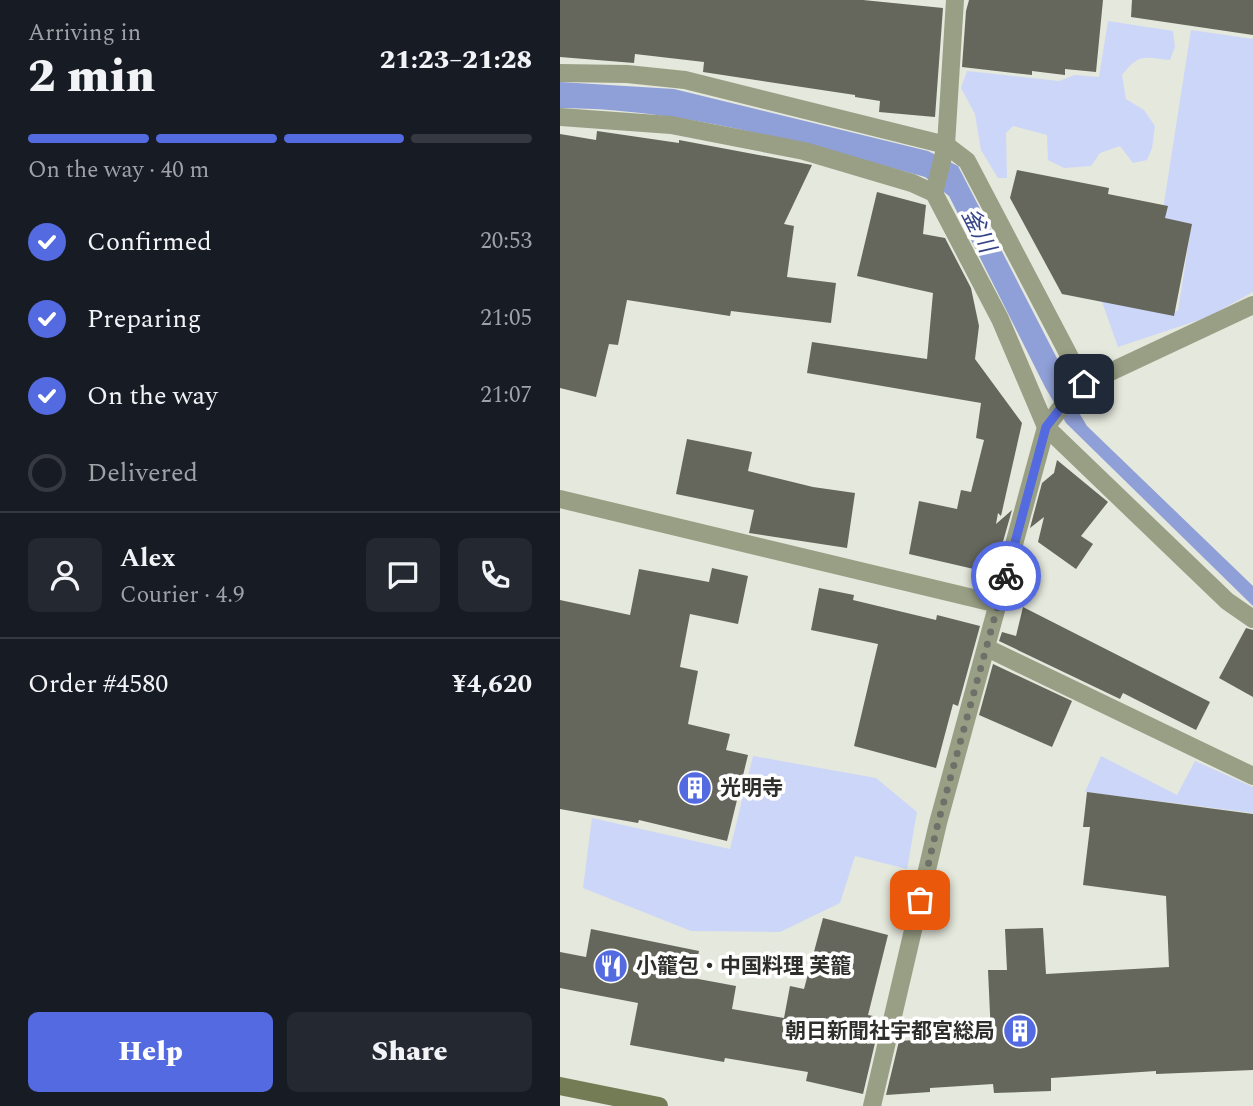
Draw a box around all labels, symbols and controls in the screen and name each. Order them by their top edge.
text: Arriving in [28,16,141,51]
text: 21:23–21:28 [380,40,532,80]
text: 2 min [28,42,155,112]
text: On the way · 40 m [28,153,209,188]
water label: 釜川 [952,202,1005,262]
text: Confirmed [87,222,212,262]
icon: check [28,223,66,261]
text: 20:53 [480,224,532,259]
text: Preparing [87,299,201,339]
icon: check [28,300,66,338]
text: 21:05 [480,301,532,336]
pin [1054,354,1114,414]
icon: home [1065,365,1103,403]
text: On the way [87,376,218,416]
icon: check [28,377,66,415]
text: 21:07 [480,378,532,413]
text: Delivered [87,453,198,493]
button: person [28,538,102,612]
text: Alex [120,538,175,578]
button: chat [366,538,440,612]
button: phone [458,538,532,612]
courier [971,541,1041,611]
icon: bike [987,557,1025,595]
text: Courier · 4.9 [120,578,245,613]
text: Order #4580 [28,664,168,704]
text: ¥4,620 [452,664,532,704]
building icon: 光明寺 [676,769,714,807]
place label: 光明寺 [720,773,783,805]
pin [890,870,950,930]
icon: bag [901,881,939,919]
restaurant icon: 小籠包・中国料理 芙籠 [592,947,630,985]
place label: 小籠包・中国料理 芙籠 [636,951,851,983]
button: Help [28,1012,273,1092]
button: Share [287,1012,532,1092]
building icon: 朝日新聞社宇都宮総局 [1001,1012,1039,1050]
place label: 朝日新聞社宇都宮総局 [785,1016,995,1048]

